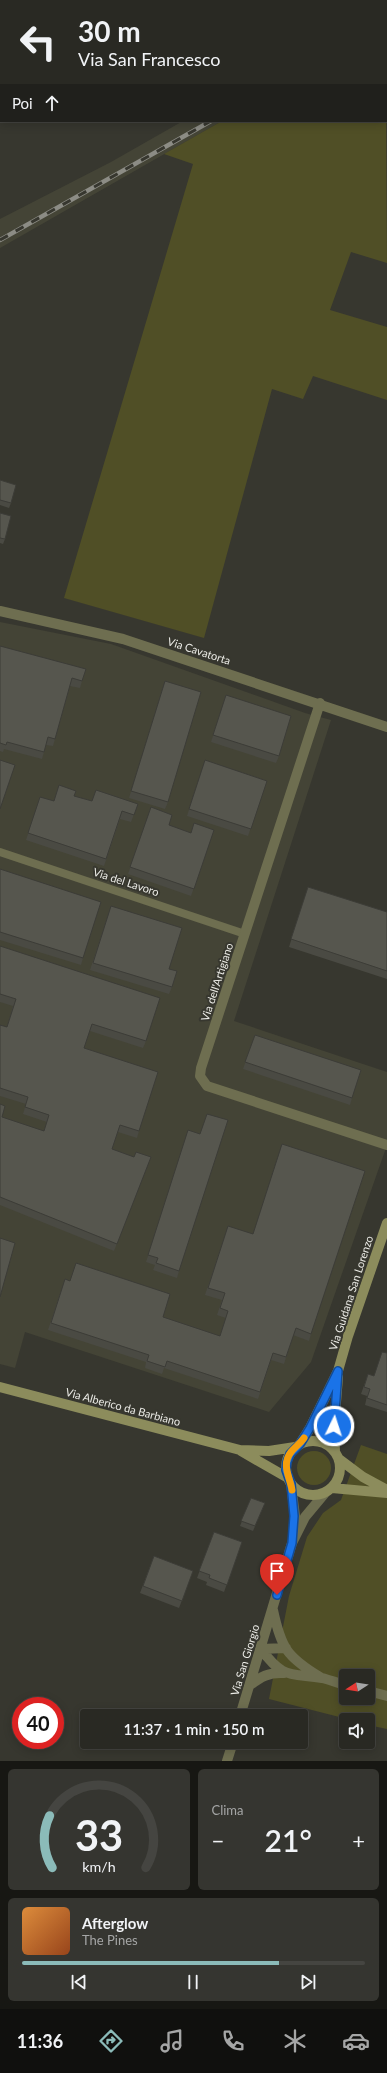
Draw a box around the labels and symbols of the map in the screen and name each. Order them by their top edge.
street label: Via Cavatorta [166,634,232,667]
street label: Via del Lavoro [92,865,161,898]
street label: Via dell'Artigiano [198,941,235,1023]
street label: Via Guidana San Lorenzo [326,1234,375,1352]
street label: Via Alberico da Barbiano [64,1385,182,1428]
position arrow [313,1405,355,1447]
pin [260,1554,294,1595]
street label: Via San Giorgio [227,1623,262,1697]
north arrow [339,1669,375,1705]
speed limit sign: 40 [12,1697,64,1749]

